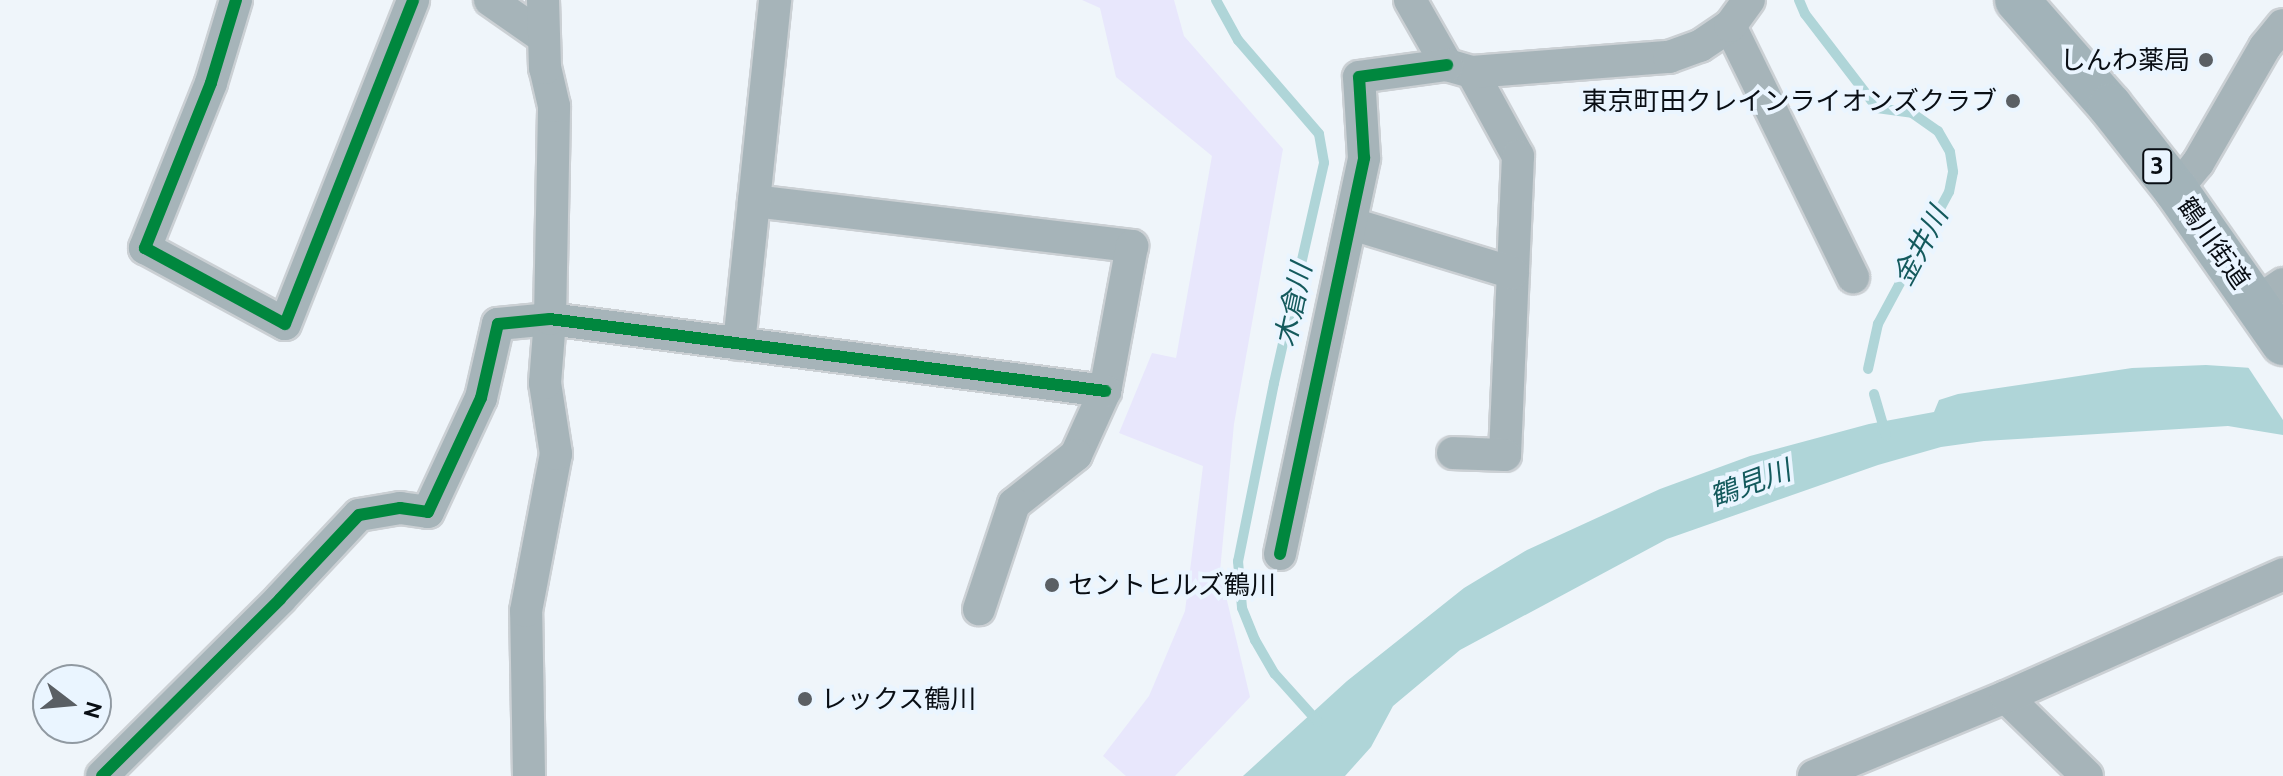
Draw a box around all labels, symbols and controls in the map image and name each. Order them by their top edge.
place label: しんわ薬局 [2060,44,2190,76]
marker: しんわ薬局 [2197,51,2215,69]
place label: 東京町田クレインライオンズクラブ [1581,85,1997,117]
marker: 東京町田クレインライオンズクラブ [2004,92,2022,110]
road number: 3 [2141,146,2173,186]
street label: 鶴川街道 [2171,191,2257,295]
water label: 金井川 [1885,201,1955,291]
water label: 木倉川 [1268,260,1318,350]
water label: 鶴見川 [1705,453,1795,513]
place label: セントヒルズ鶴川 [1068,569,1276,601]
marker: セントヒルズ鶴川 [1043,576,1061,594]
north arrow [32,664,112,744]
place label: レックス鶴川 [821,683,977,715]
marker: レックス鶴川 [796,690,814,708]
text: N [79,699,108,722]

